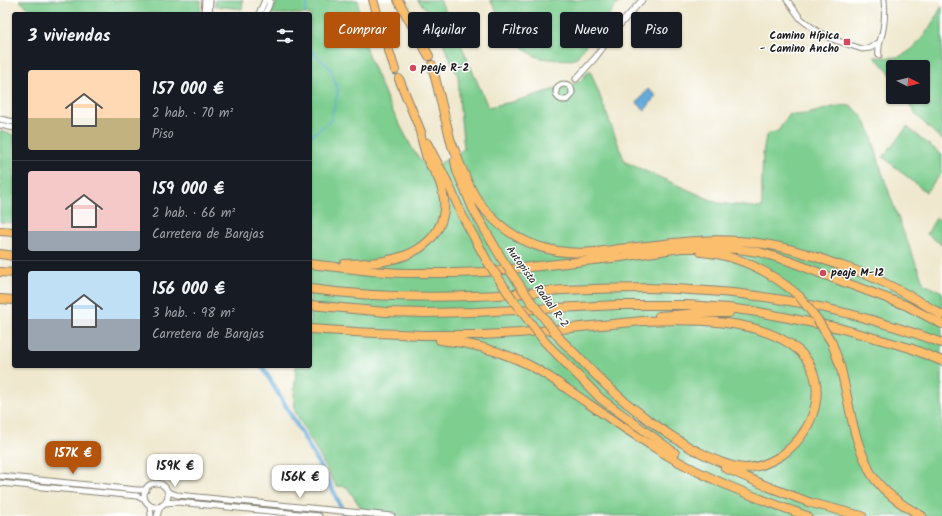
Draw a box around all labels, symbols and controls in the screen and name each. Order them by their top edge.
chip: Comprar [324,12,400,48]
chip: Alquilar [408,12,480,48]
chip: Filtros [488,12,552,48]
chip: Nuevo [560,12,623,48]
chip: Piso [631,12,682,48]
text: 3 viviendas [28,23,111,50]
icon: filters [274,25,296,47]
place label: Camino Hípica - Camino Ancho [760,27,839,58]
marker: Camino Hípica - Camino Ancho [842,37,852,47]
place label: peaje R-2 [420,59,469,77]
north arrow [886,60,930,104]
map controls [886,60,930,104]
marker: peaje R-2 [408,63,418,73]
text: 157 000 € [152,76,224,103]
icon: home [60,86,108,134]
text: 2 hab. · 70 m² [152,103,233,124]
text: Piso [152,124,174,145]
text: 159 000 € [152,176,224,203]
icon: home [60,187,108,235]
text: 2 hab. · 66 m² [152,203,235,224]
text: Carretera de Barajas [152,224,264,245]
street label: Autopista Radial R-2 [501,242,573,332]
place label: peaje M-12 [830,264,884,282]
marker: peaje M-12 [818,268,828,278]
text: 156 000 € [152,276,225,303]
icon: home [60,287,108,335]
text: 3 hab. · 98 m² [152,303,235,324]
text: Carretera de Barajas [152,324,264,345]
pin: 157K € [40,441,106,475]
text: 157K € [54,443,92,464]
pin: 159K € [142,454,208,488]
text: 159K € [156,456,194,477]
pin: 156K € [267,465,333,499]
text: 156K € [281,467,319,488]

